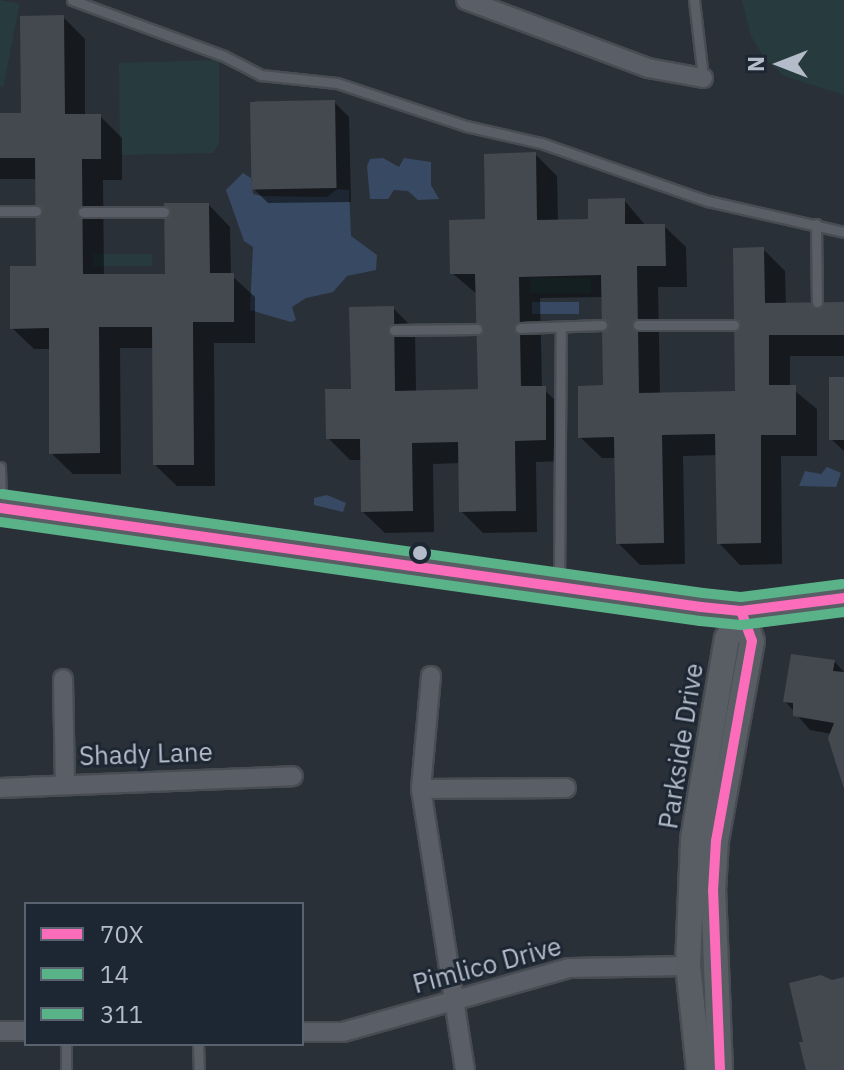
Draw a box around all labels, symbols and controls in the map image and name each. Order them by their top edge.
north arrow [740,24,820,104]
text: N [741,56,770,72]
unlabelled marker [412,545,428,561]
street label: Parkside Drive [653,661,709,831]
street label: Shady Lane [79,736,213,772]
legend [24,902,304,1046]
text: 70X [100,918,144,950]
street label: Pimlico Drive [409,930,565,1000]
text: 14 [100,958,129,990]
text: 311 [100,998,143,1030]

